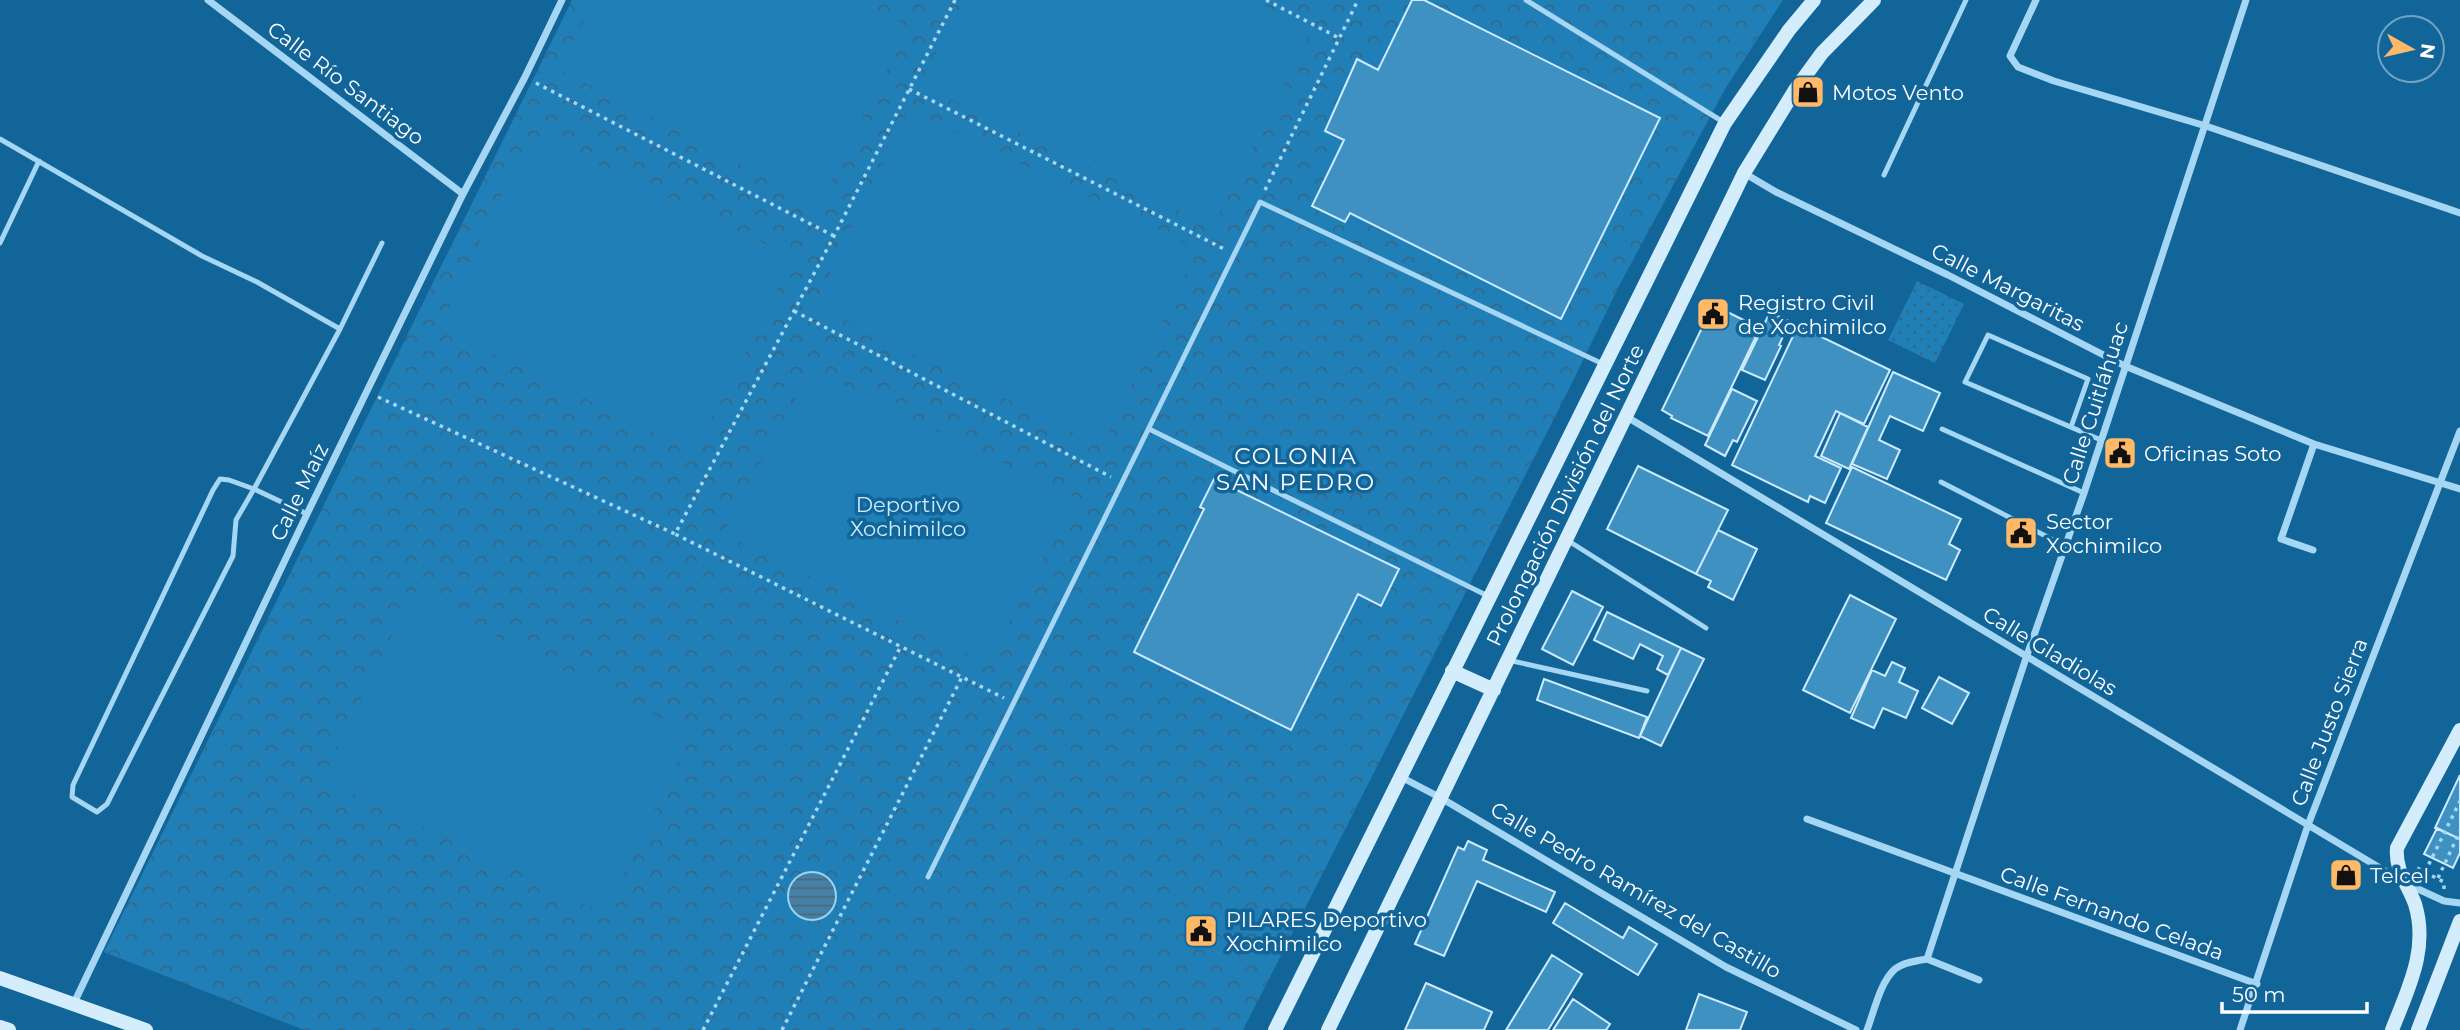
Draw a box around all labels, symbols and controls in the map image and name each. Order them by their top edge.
north arrow [2376,14,2446,84]
street label: Calle Río Santiago [263,16,429,150]
text: N [2415,42,2440,61]
shop icon: Motos Vento [1789,73,1827,111]
place label: Motos Vento [1832,80,1964,105]
street label: Calle Margaritas [1927,238,2089,336]
place label: Registro Civil de Xochimilco [1738,290,1887,339]
public building icon: Registro Civil de Xochimilco [1694,295,1732,333]
street label: Calle Cuitláhuac [2057,318,2133,488]
street label: Prolongación División del Norte [1481,340,1649,650]
public building icon: Oficinas Soto [2101,434,2139,472]
street label: Calle Maíz [265,439,333,545]
place label: Oficinas Soto [2144,441,2282,466]
district label: COLONIA SAN PEDRO [1216,442,1376,496]
park label: Deportivo Xochimilco [850,492,966,541]
place label: Sector Xochimilco [2046,509,2162,558]
public building icon: Sector Xochimilco [2002,514,2040,552]
street label: Calle Gladiolas [1978,601,2122,701]
street label: Calle Justo Sierra [2285,635,2373,809]
street label: Calle Pedro Ramírez del Castillo [1486,796,1786,984]
shop icon: Telcel [2327,856,2365,894]
street label: Calle Fernando Celada [1997,861,2227,965]
place label: Telcel [2370,863,2429,888]
place label: PILARES Deportivo Xochimilco [1226,907,1427,956]
public building icon: PILARES Deportivo Xochimilco [1182,912,1220,950]
scale bar [2222,970,2367,1014]
text: 50 m [2232,982,2286,1007]

